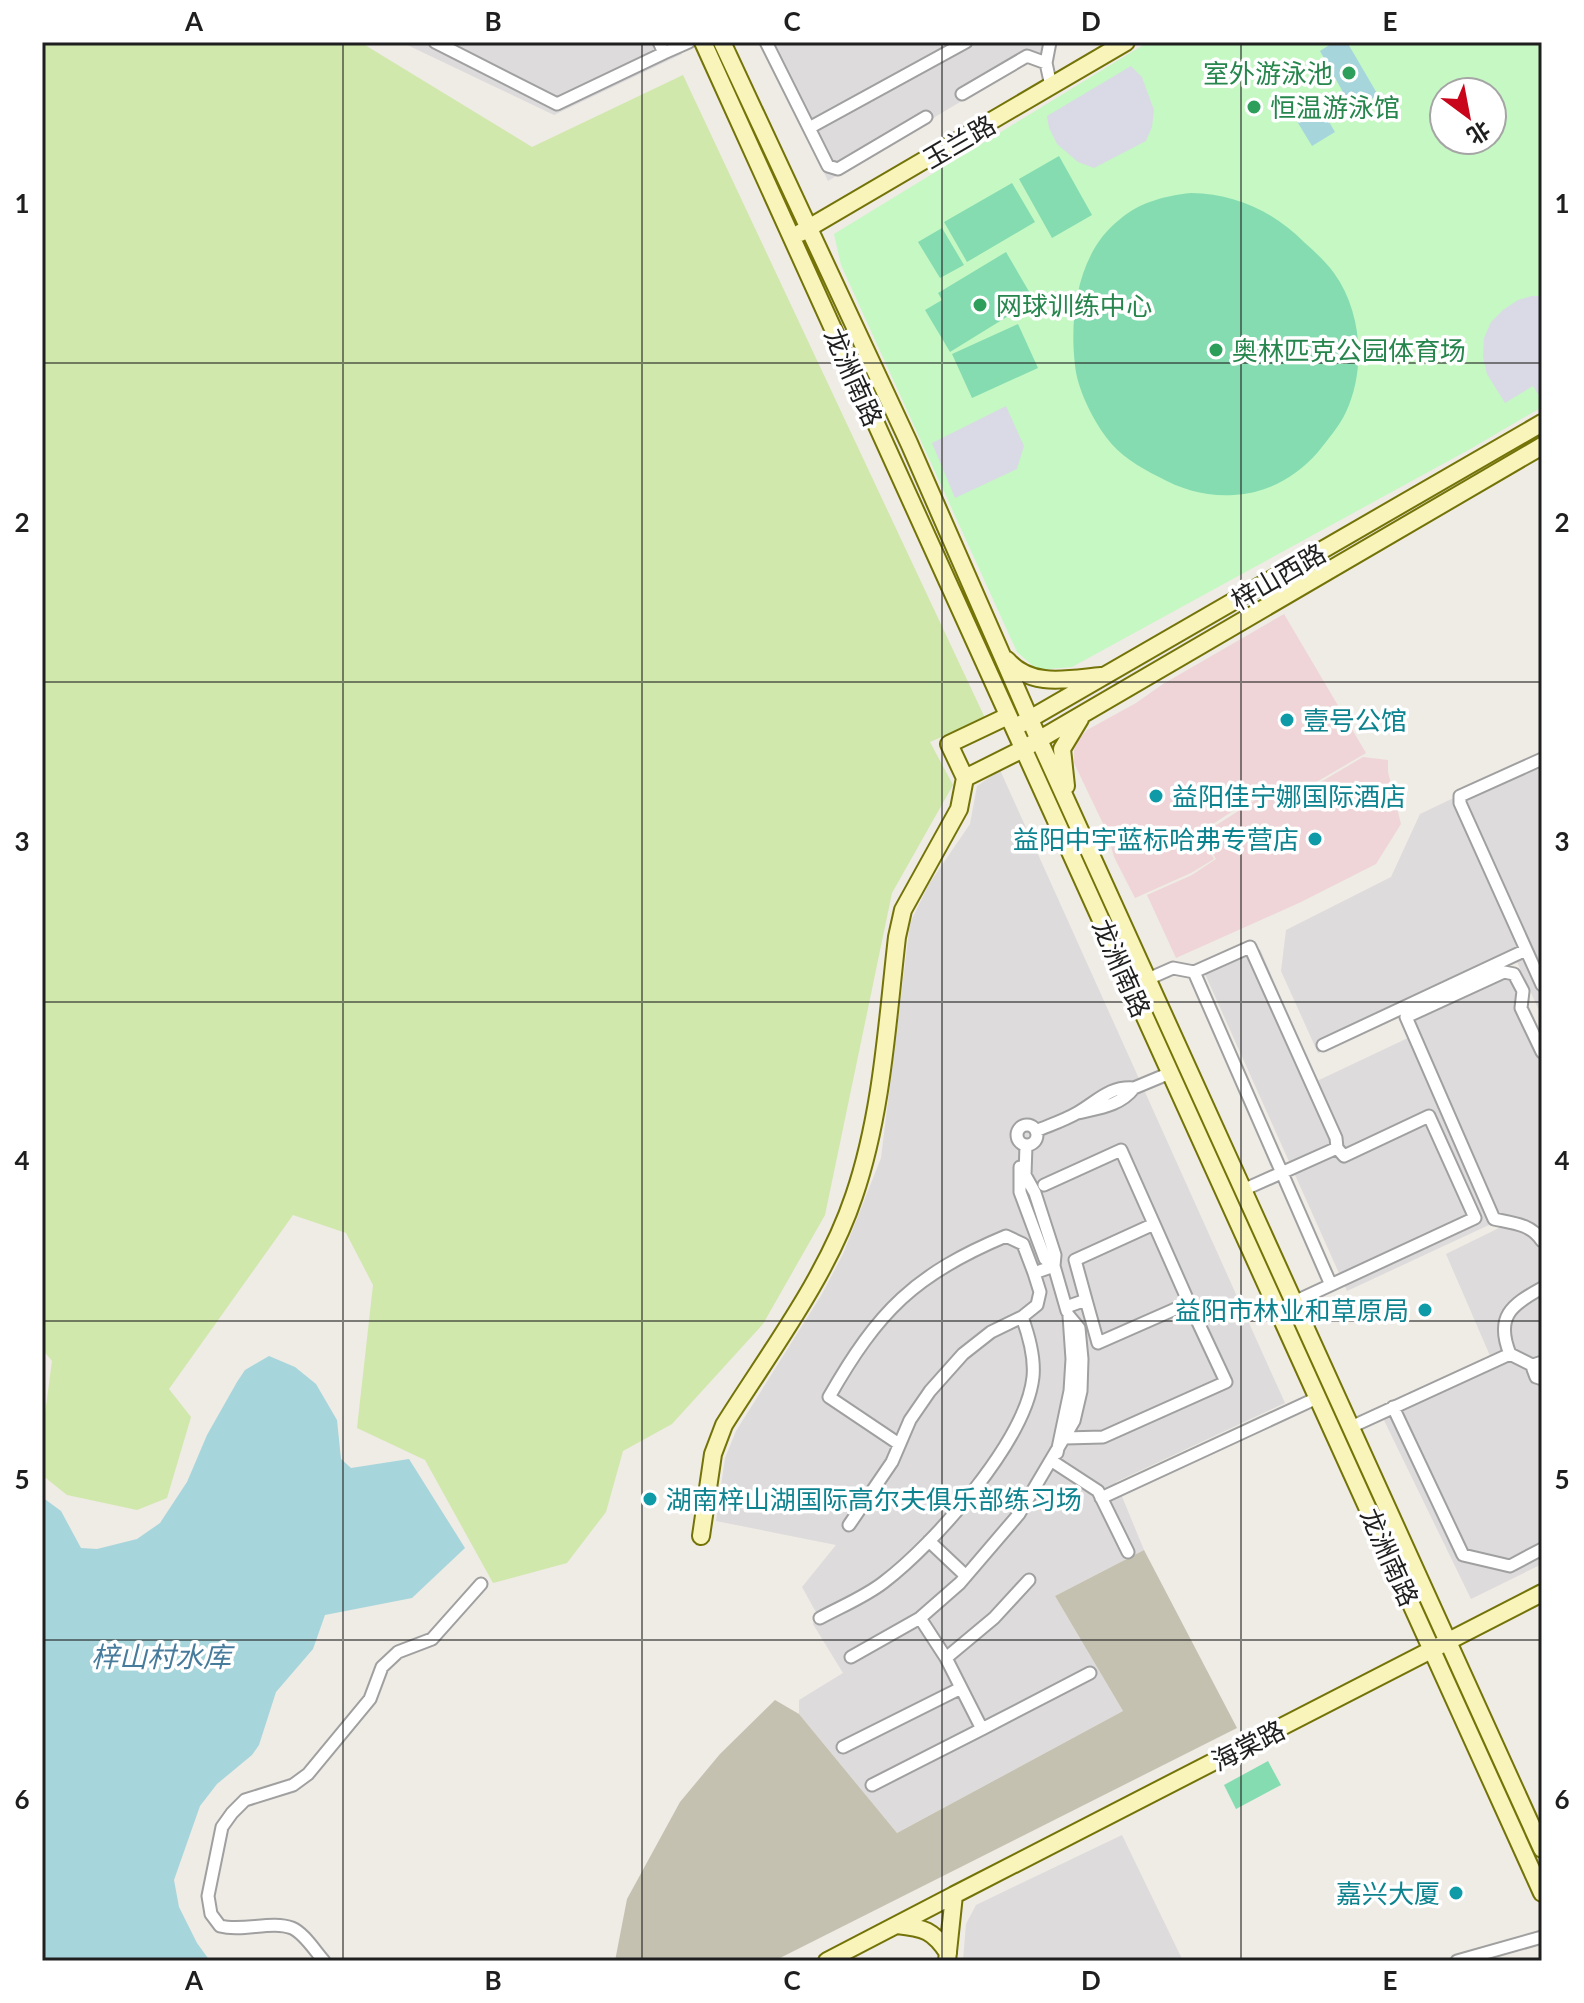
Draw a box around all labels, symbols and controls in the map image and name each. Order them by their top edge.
text: A [184,5,204,37]
text: B [484,5,502,37]
text: C [783,5,801,37]
text: D [1081,5,1101,37]
text: E [1383,5,1397,37]
place label: 室外游泳池 [1203,57,1333,89]
marker: 室外游泳池 [1340,64,1358,82]
north arrow [1428,76,1508,156]
place label: 恒温游泳馆 [1270,91,1400,123]
marker: 恒温游泳馆 [1245,98,1263,116]
street label: 玉兰路 [917,108,1001,174]
text: 北 [1462,116,1495,151]
text: 1 [14,187,30,219]
text: 1 [1554,187,1570,219]
place label: 网球训练中心 [996,289,1152,321]
marker: 网球训练中心 [971,296,989,314]
street label: 龙洲南路 [818,323,890,431]
place label: 奥林匹克公园体育场 [1232,334,1466,366]
marker: 奥林匹克公园体育场 [1207,341,1225,359]
text: 2 [14,506,30,538]
text: 2 [1554,506,1570,538]
street label: 梓山西路 [1225,536,1331,616]
place label: 壹号公馆 [1303,704,1407,736]
marker: 壹号公馆 [1278,711,1296,729]
place label: 益阳佳宁娜国际酒店 [1172,780,1406,812]
marker: 益阳佳宁娜国际酒店 [1147,787,1165,805]
place label: 益阳中宇蓝标哈弗专营店 [1013,823,1299,855]
text: 3 [14,825,30,857]
text: 3 [1554,825,1570,857]
marker: 益阳中宇蓝标哈弗专营店 [1306,830,1324,848]
street label: 龙洲南路 [1086,914,1158,1022]
text: 4 [14,1144,30,1176]
text: 4 [1554,1144,1570,1176]
place label: 益阳市林业和草原局 [1175,1294,1409,1326]
marker: 益阳市林业和草原局 [1416,1301,1434,1319]
text: 5 [14,1463,30,1495]
text: 5 [1554,1463,1570,1495]
place label: 湖南梓山湖国际高尔夫俱乐部练习场 [666,1483,1082,1515]
marker: 湖南梓山湖国际高尔夫俱乐部练习场 [641,1490,659,1508]
street label: 龙洲南路 [1354,1503,1426,1611]
water label: 梓山村水库 [91,1639,235,1673]
street label: 海棠路 [1206,1713,1290,1777]
text: 6 [14,1783,30,1815]
text: 6 [1554,1783,1570,1815]
place label: 嘉兴大厦 [1336,1877,1440,1909]
marker: 嘉兴大厦 [1447,1884,1465,1902]
text: A [184,1964,204,1996]
text: B [484,1964,502,1996]
text: C [783,1964,801,1996]
text: D [1081,1964,1101,1996]
text: E [1383,1964,1397,1996]

